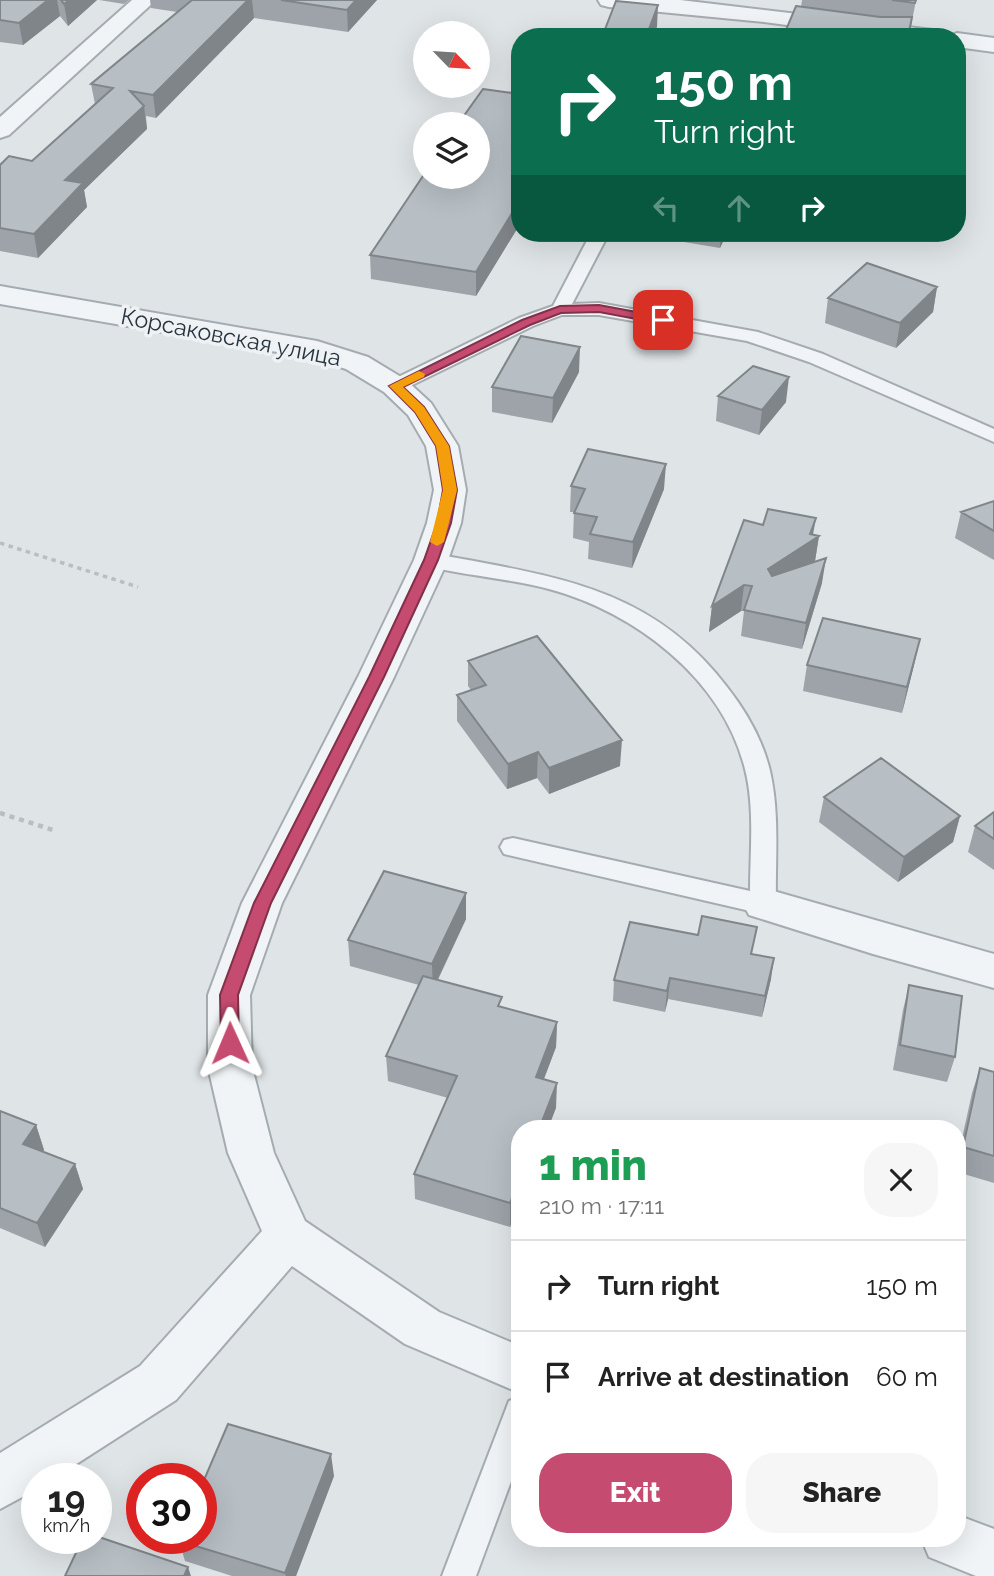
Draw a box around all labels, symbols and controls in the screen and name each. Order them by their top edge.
north arrow [413,21,490,98]
map controls [413,21,490,189]
text: 150 m [654,54,793,111]
icon: right [539,56,630,147]
button: layers [413,112,490,189]
text: Turn right [654,113,795,150]
icon: left [647,189,685,227]
icon: ahead [720,189,758,227]
icon: right [793,189,831,227]
pin [633,290,693,350]
icon: arrive [644,301,682,339]
street label: Корсаковская улица [119,302,343,371]
position arrow [193,1006,267,1080]
text: 1 min [539,1141,647,1190]
button: close [864,1143,938,1217]
text: 210 m · 17:11 [539,1192,664,1219]
icon: right [539,1267,577,1305]
text: Turn right [598,1271,719,1301]
text: 150 m [866,1271,938,1301]
icon: arrive [539,1358,577,1396]
text: Arrive at destination [598,1362,849,1392]
text: 60 m [876,1362,938,1392]
button: Exit [539,1453,732,1533]
button: Share [746,1453,938,1533]
speed limit sign: 30 [126,1463,217,1554]
text: 19 [48,1479,85,1520]
text: km/h [43,1515,90,1536]

